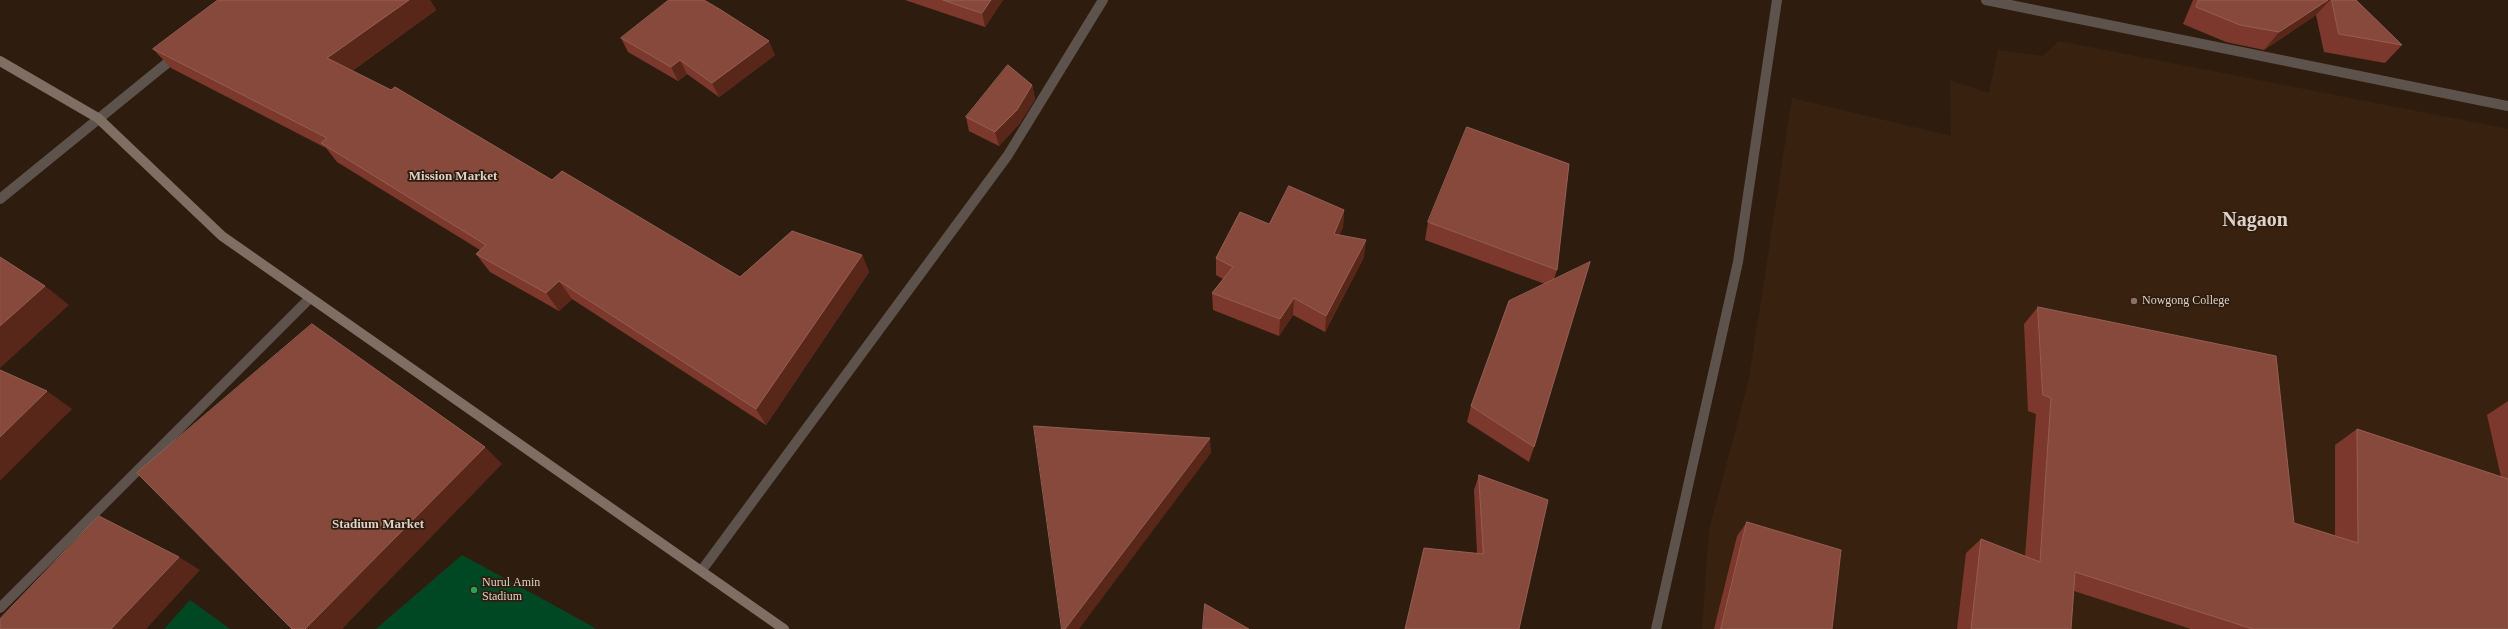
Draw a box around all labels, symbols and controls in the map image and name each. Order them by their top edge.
district label: Mission Market [409,169,497,185]
district label: Nagaon [2222,209,2288,233]
place label: Nowgong College [2142,294,2230,308]
marker: Nowgong College [2129,296,2139,306]
district label: Stadium Market [332,517,424,533]
place label: Nurul Amin Stadium [482,576,540,604]
marker: Nurul Amin Stadium [469,585,479,595]

